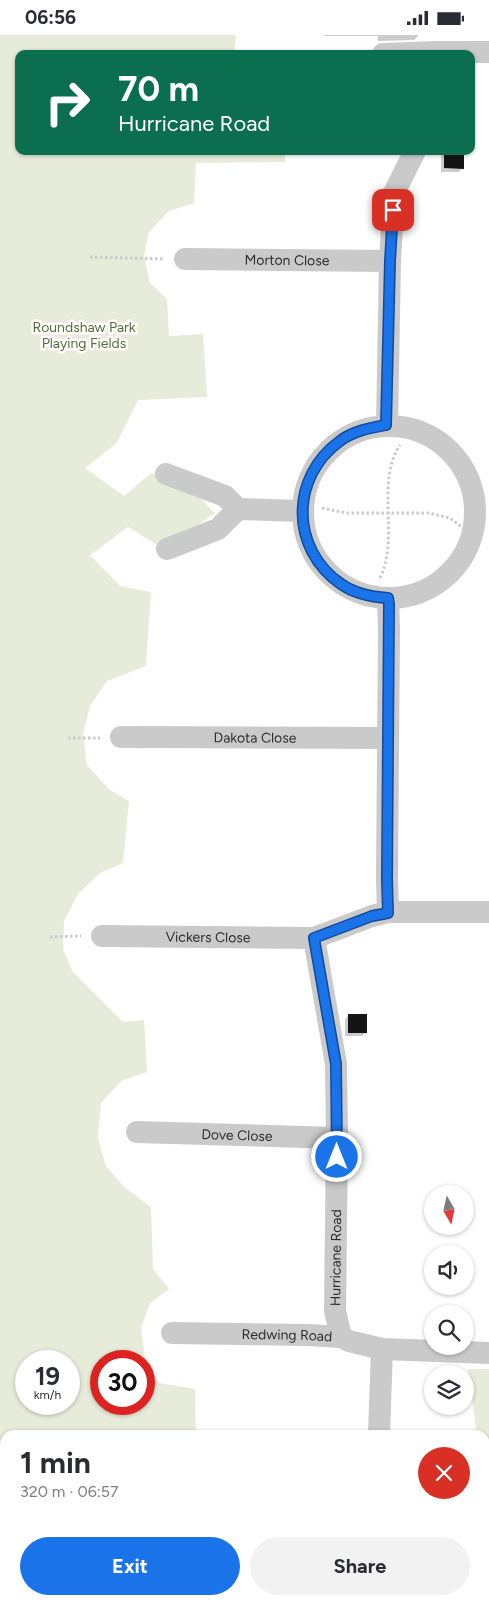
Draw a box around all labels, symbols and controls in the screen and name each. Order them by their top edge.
text: 06:56 [25,6,76,29]
text: 70 m [118,68,199,110]
icon: right [35,70,100,135]
text: Hurricane Road [118,110,270,137]
pin [372,189,414,231]
icon: arrive [379,196,407,224]
street label: Morton Close [244,252,330,269]
park label: Roundshaw Park Playing Fields [32,319,136,352]
street label: Dakota Close [213,729,297,747]
street label: Vickers Close [165,929,251,946]
street label: Dove Close [201,1126,273,1145]
position arrow [310,1130,362,1182]
north arrow [424,1185,474,1235]
map controls [424,1185,474,1415]
street label: Hurricane Road [327,1209,345,1306]
button: sound [424,1245,474,1295]
button: search [424,1305,474,1355]
street label: Redwing Road [242,1326,333,1345]
speed limit sign: 30 [90,1350,155,1415]
text: 19 [35,1361,60,1391]
button: layers [424,1365,474,1415]
text: km/h [34,1388,61,1402]
text: 1 min [20,1444,91,1481]
button: close [418,1447,470,1499]
text: 320 m · 06:57 [20,1482,119,1501]
button: Exit [20,1537,240,1595]
button: Share [250,1537,470,1595]

